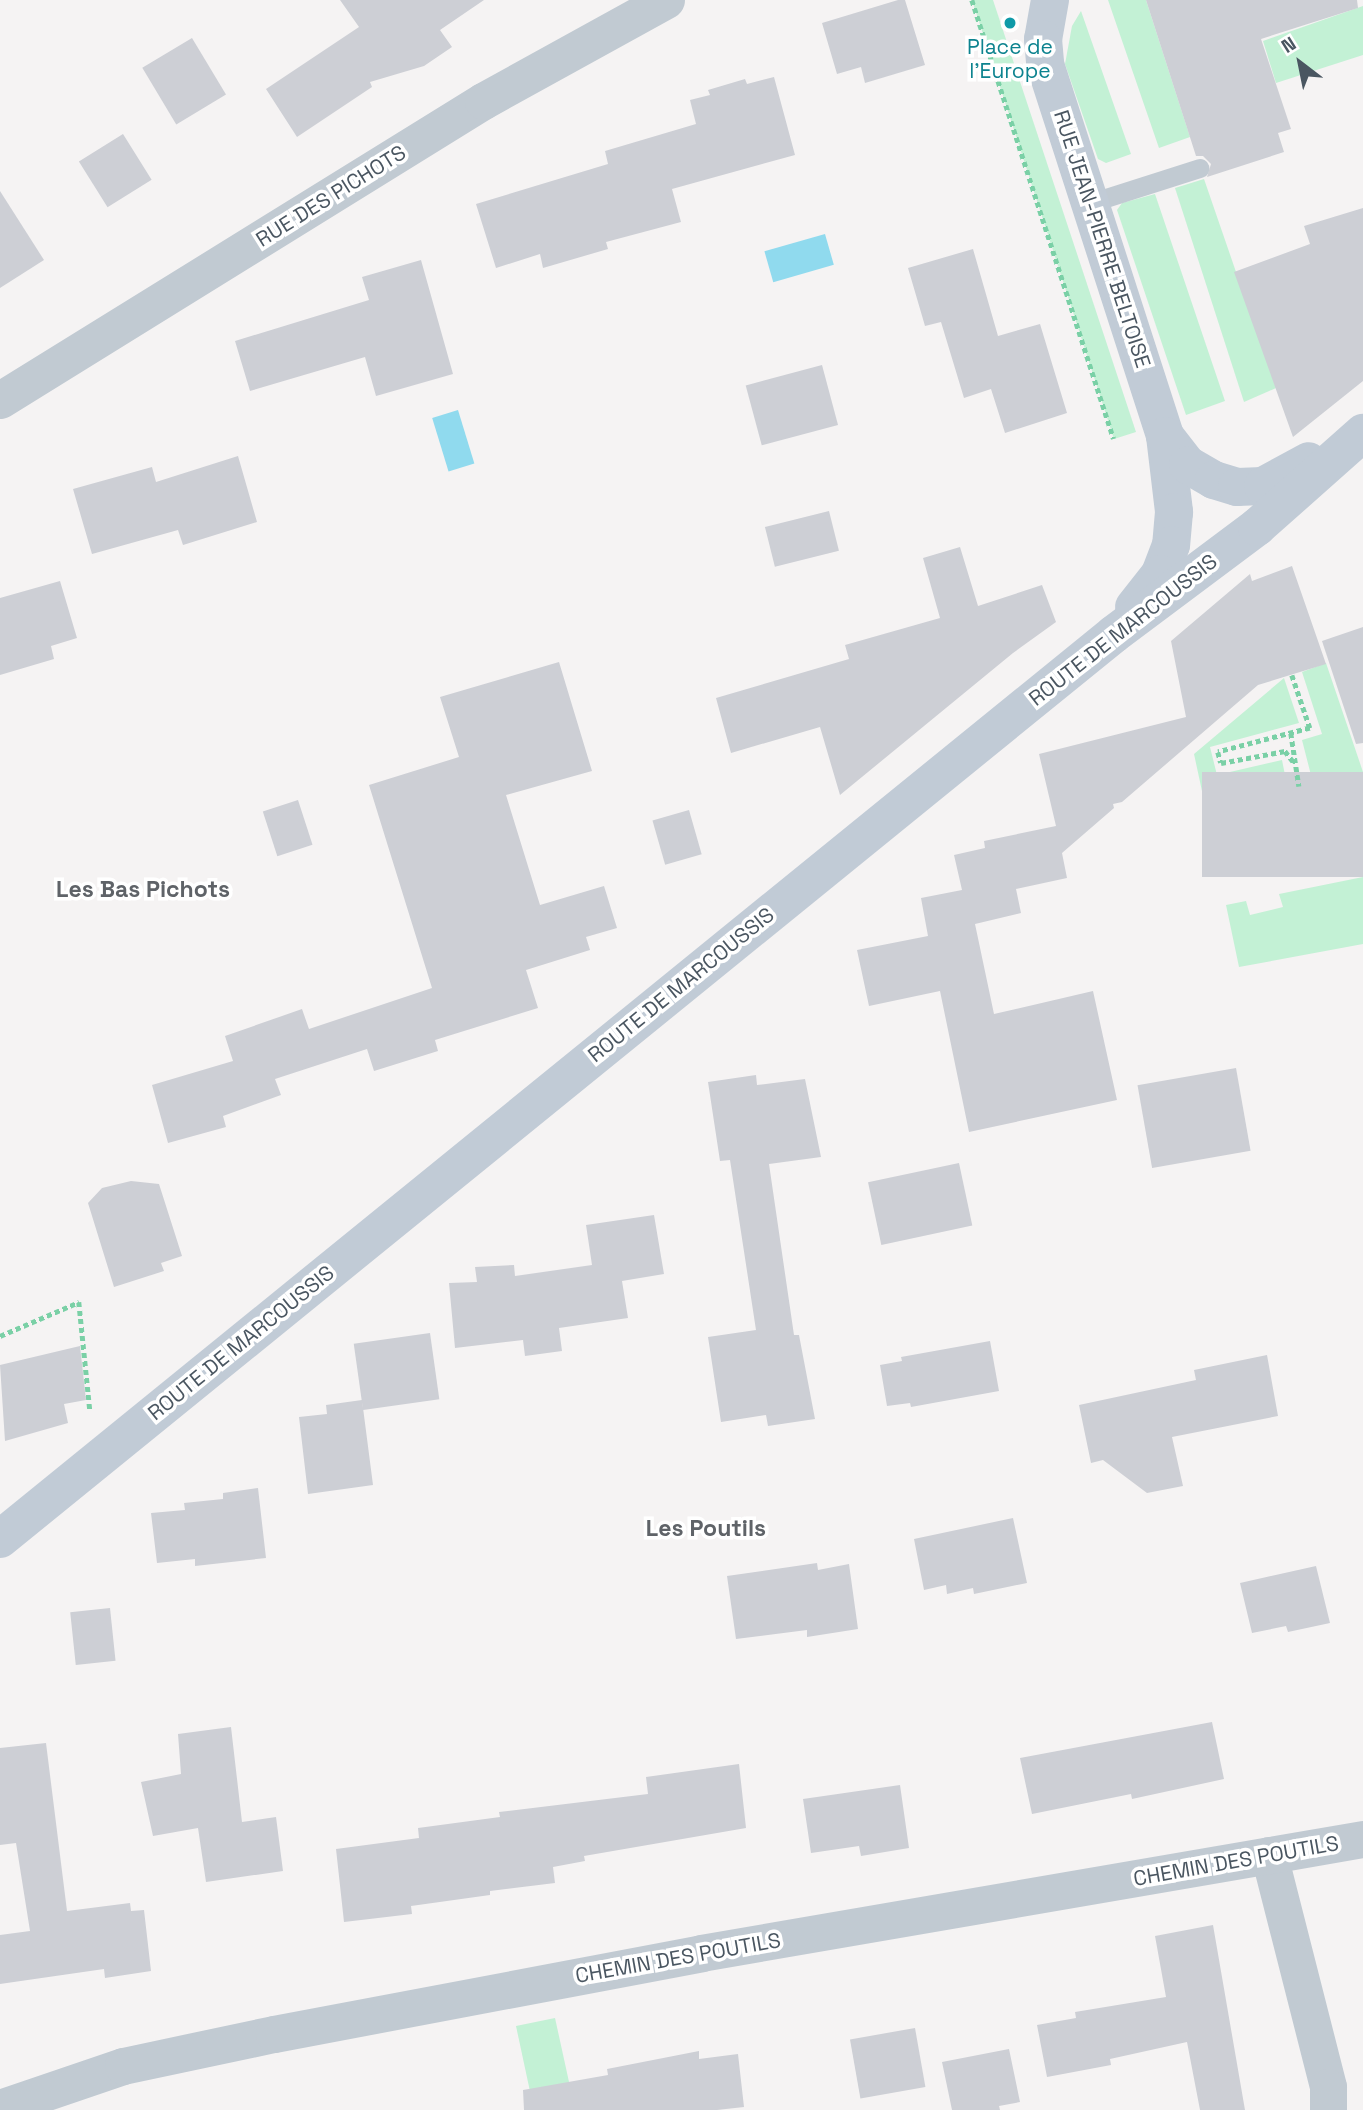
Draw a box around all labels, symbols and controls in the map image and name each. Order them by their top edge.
marker: Place de l'Europe [1002,15,1018,31]
north arrow [1265,28,1335,98]
text: N [1277,31,1301,59]
place label: Place de l'Europe [967,34,1053,84]
street label: RUE JEAN-PIERRE BELTOISE [1048,107,1156,371]
street label: RUE DES PICHOTS [252,140,410,252]
street label: ROUTE DE MARCOUSSIS [1024,549,1222,711]
district label: Les Bas Pichots [56,875,230,903]
street label: ROUTE DE MARCOUSSIS [583,902,779,1068]
street label: ROUTE DE MARCOUSSIS [143,1260,339,1426]
district label: Les Poutils [646,1514,766,1542]
street label: CHEMIN DES POUTILS [1131,1831,1341,1891]
street label: CHEMIN DES POUTILS [573,1928,783,1988]

